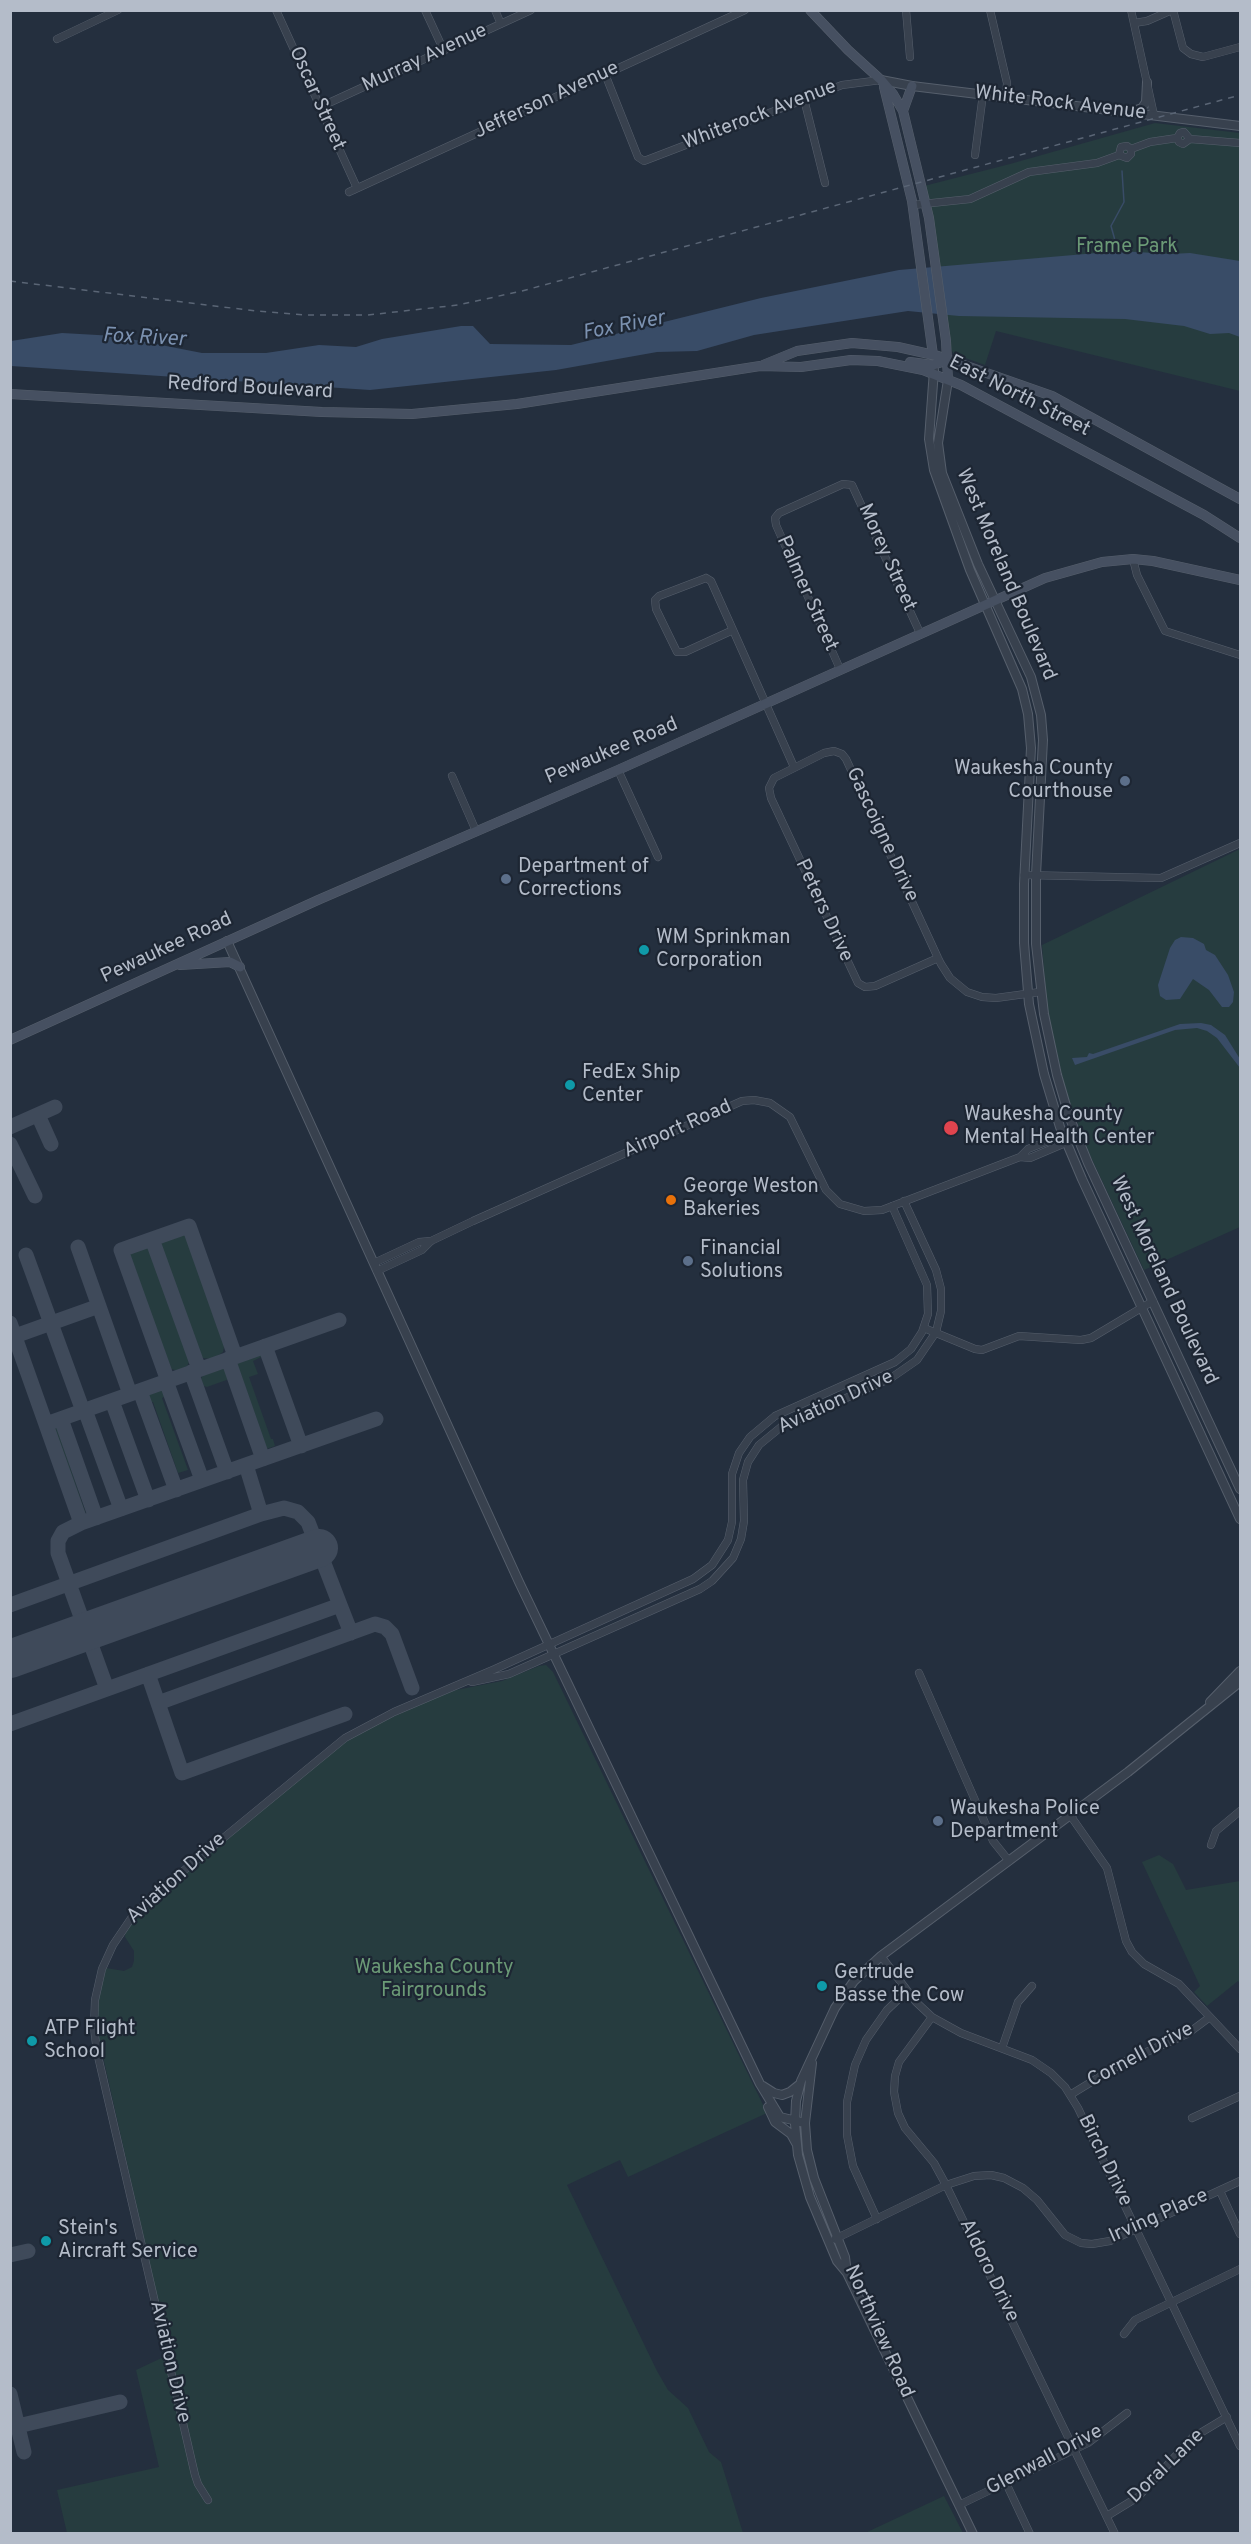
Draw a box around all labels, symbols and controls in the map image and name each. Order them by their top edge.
street label: Murray Avenue [359,20,491,98]
street label: Oscar Street [282,43,350,155]
street label: Jefferson Avenue [471,57,623,145]
street label: Whiterock Avenue [680,76,840,156]
street label: White Rock Avenue [973,82,1147,126]
park label: Frame Park [1076,236,1178,260]
water label: Fox River [581,307,667,347]
water label: Fox River [102,324,186,354]
street label: East North Street [944,351,1094,443]
street label: Redford Boulevard [166,373,334,405]
street label: West Moreland Boulevard [949,466,1061,684]
street label: Morey Street [852,501,920,615]
street label: Palmer Street [770,533,842,655]
street label: Pewaukee Road [542,713,682,791]
place label: Waukesha County Courthouse [954,758,1113,805]
street label: Gascoigne Drive [839,764,923,906]
marker: Waukesha County Courthouse [1118,774,1132,788]
place label: Department of Corrections [518,856,649,903]
street label: Peters Drive [789,856,857,966]
marker: Department of Corrections [499,872,513,886]
street label: Pewaukee Road [98,908,236,990]
place label: WM Sprinkman Corporation [656,927,790,974]
marker: WM Sprinkman Corporation [637,943,651,957]
place label: FedEx Ship Center [582,1062,681,1109]
marker: FedEx Ship Center [563,1078,577,1092]
street label: Airport Road [620,1096,736,1164]
place label: Waukesha County Mental Health Center [964,1104,1154,1151]
marker: Waukesha County Mental Health Center [942,1119,960,1137]
street label: West Moreland Boulevard [1104,1173,1222,1389]
place label: George Weston Bakeries [683,1176,819,1223]
marker: George Weston Bakeries [664,1193,678,1207]
place label: Financial Solutions [700,1238,783,1285]
marker: Financial Solutions [681,1254,695,1268]
street label: Aviation Drive [774,1366,898,1440]
place label: Waukesha Police Department [950,1798,1100,1845]
marker: Waukesha Police Department [931,1814,945,1828]
street label: Aviation Drive [123,1828,231,1930]
park label: Waukesha County Fairgrounds [355,1957,513,2004]
place label: Gertrude Basse the Cow [834,1962,964,2009]
marker: Gertrude Basse the Cow [815,1979,829,1993]
place label: ATP Flight School [44,2018,136,2065]
street label: Cornell Drive [1084,2018,1198,2094]
marker: ATP Flight School [25,2034,39,2048]
street label: Birch Drive [1072,2111,1136,2211]
street label: Irving Place [1106,2184,1212,2250]
street label: Aldoro Drive [953,2216,1023,2326]
place label: Stein's Aircraft Service [58,2218,198,2265]
marker: Stein's Aircraft Service [39,2234,53,2248]
street label: Northview Road [838,2262,918,2402]
street label: Aviation Drive [143,2299,195,2425]
street label: Glenwall Drive [983,2420,1107,2502]
street label: Doral Lane [1124,2425,1210,2509]

